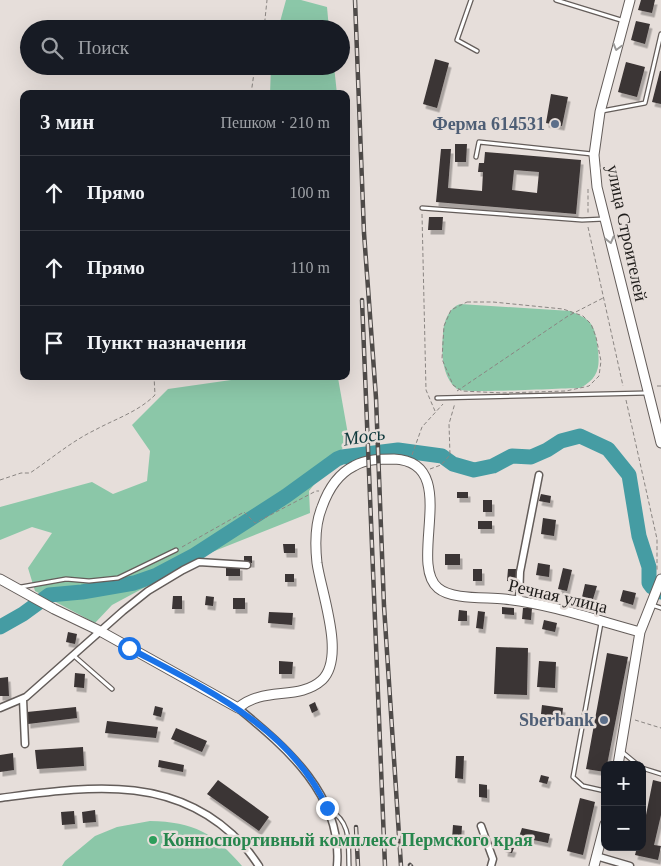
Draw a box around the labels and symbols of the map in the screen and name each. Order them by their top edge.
one-way arrow [613,43,623,51]
place label: Ферма 614531 [432,114,545,134]
marker: Ферма 614531 [549,118,561,130]
street label: улица Строителей [603,163,651,303]
one-way arrow [604,236,615,245]
water label: Мось [341,422,387,450]
street label: Речная улица [506,575,610,617]
route start [118,637,141,660]
place label: Sberbank [519,710,594,730]
marker: Sberbank [598,714,610,726]
route end [316,797,339,820]
place label: Конноспортивный комплекс Пермского края [163,830,533,850]
marker: Конноспортивный комплекс Пермского края [147,834,159,846]

